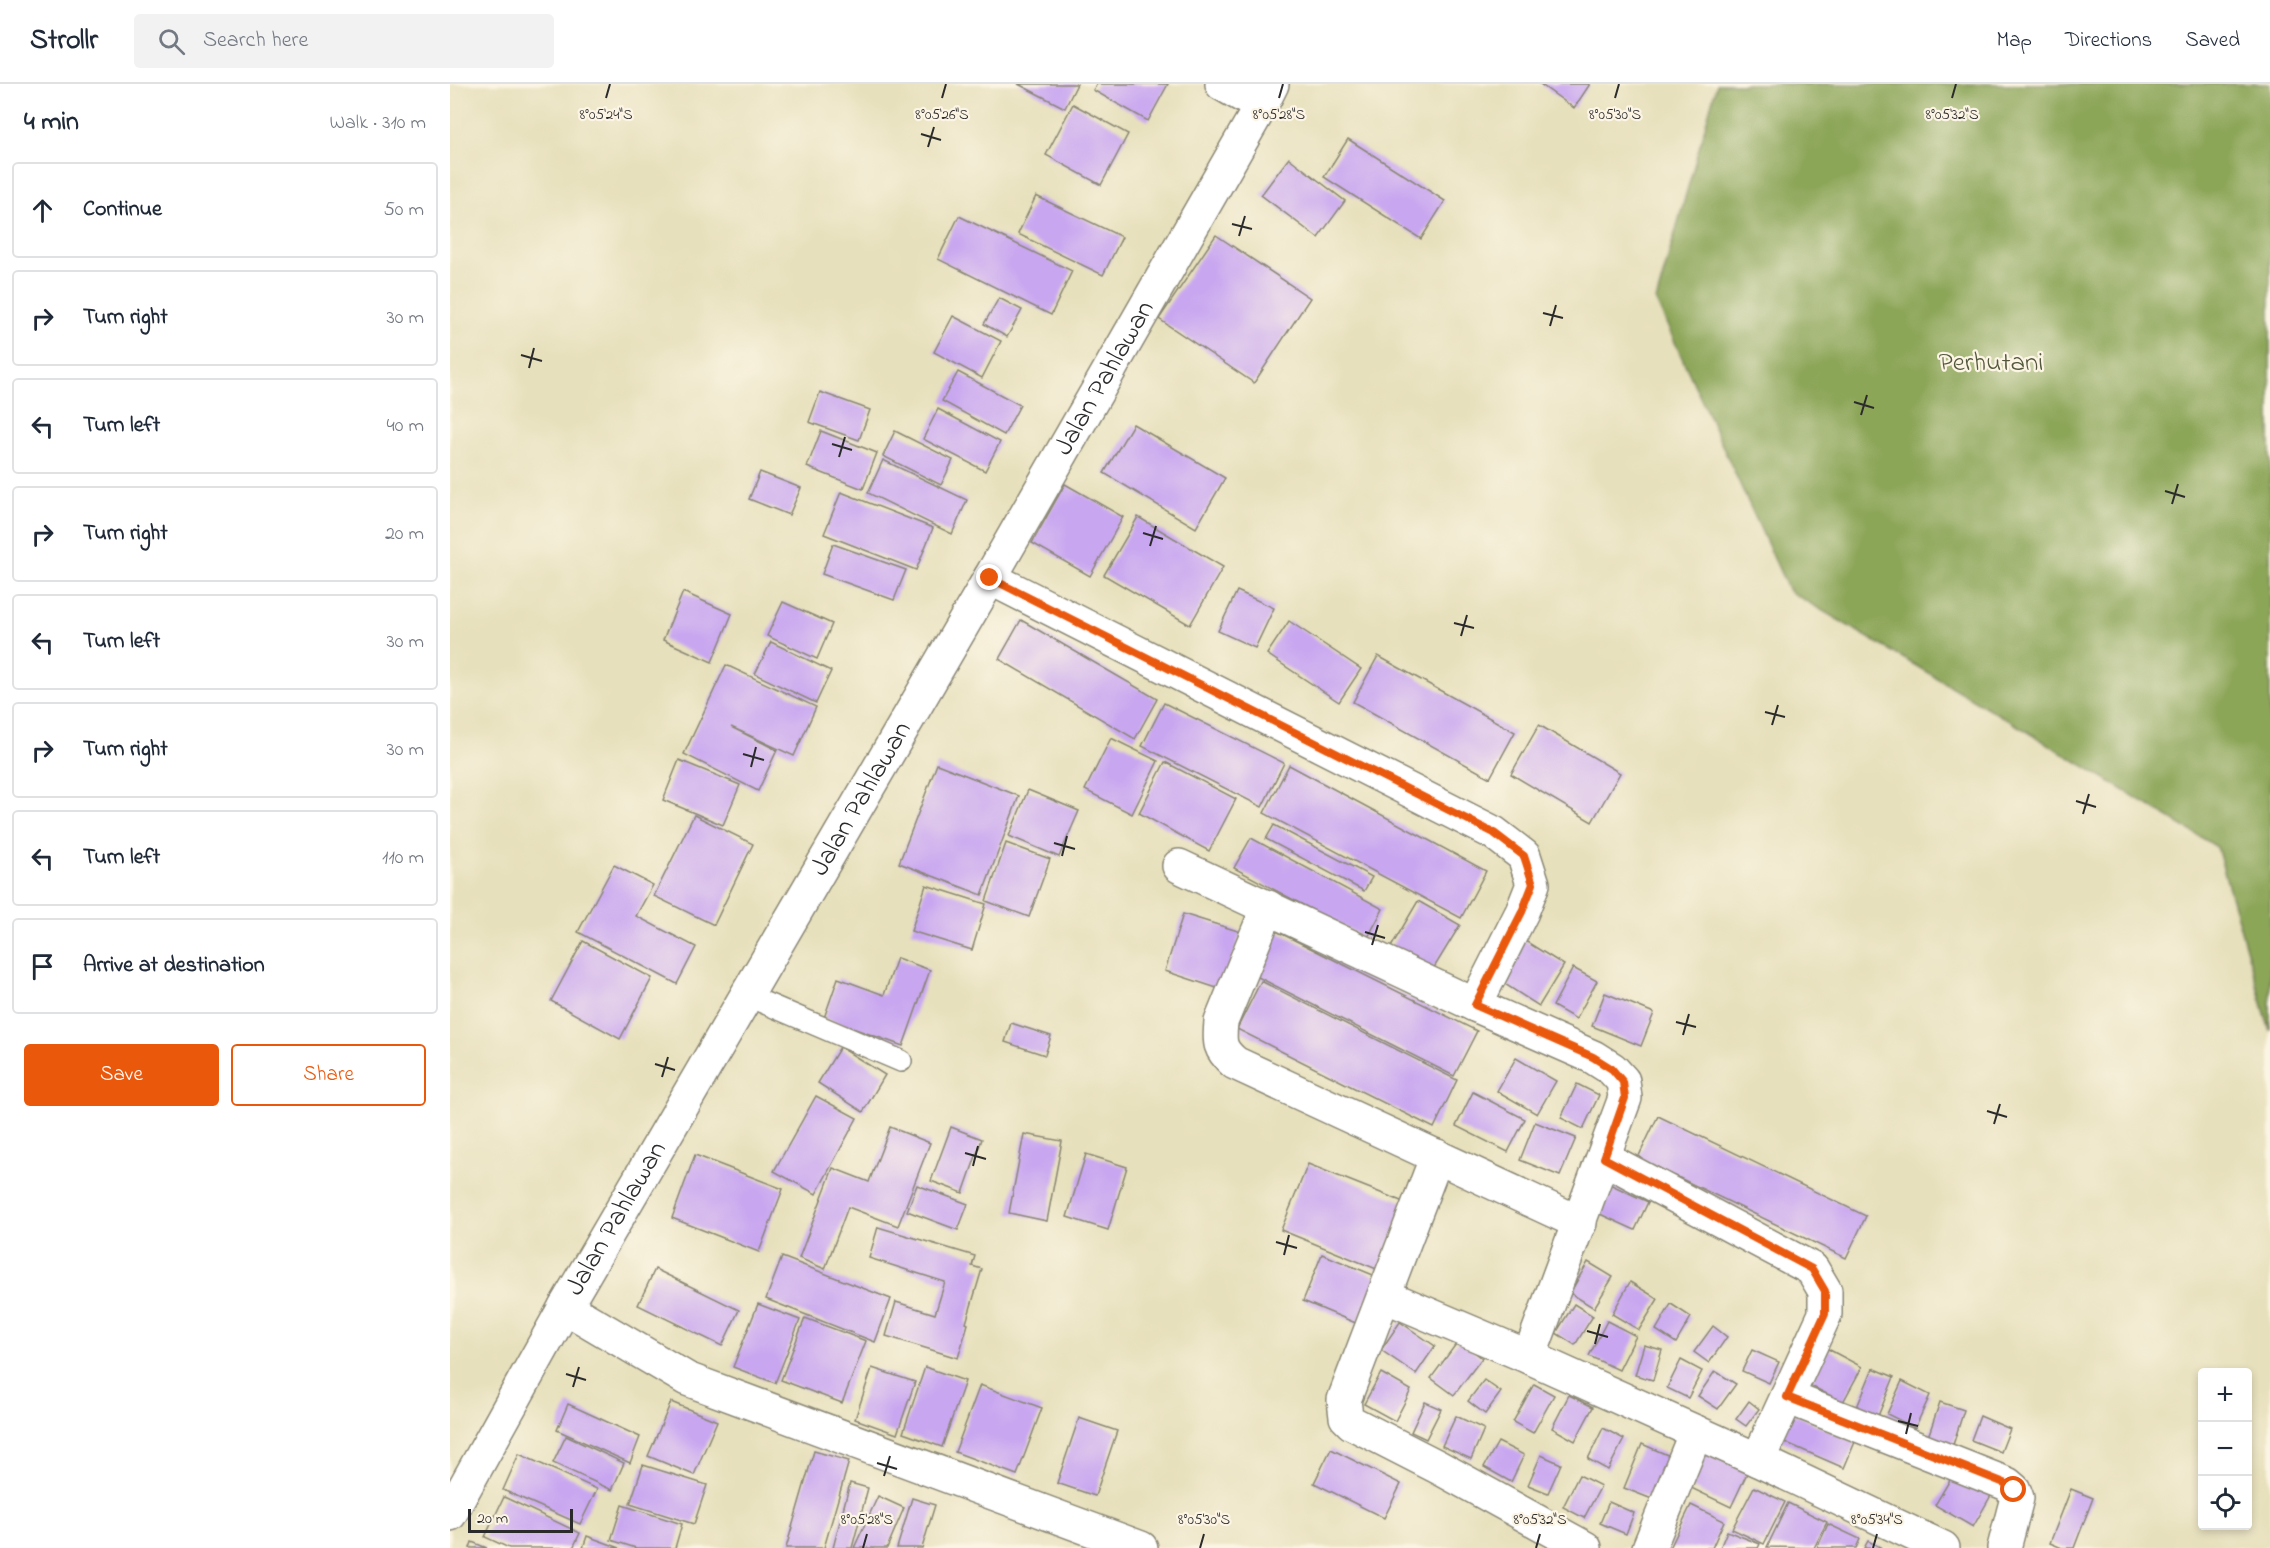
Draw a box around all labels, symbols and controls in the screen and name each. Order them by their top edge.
search box [134,14,554,68]
text: Strollr [30,21,98,62]
icon: search [155,25,188,58]
text: Search here [203,25,308,57]
text: Map [1996,26,2032,56]
text: Directions [2065,26,2152,56]
text: Saved [2185,26,2240,56]
text: 4 min [24,104,79,142]
text: 8°05'24"S [579,104,633,126]
text: 8°05'26"S [915,104,969,126]
text: 8°05'28"S [1253,104,1306,126]
text: 8°05'30"S [1589,104,1641,126]
text: 8°05'32"S [1925,104,1979,126]
text: Walk · 310 m [330,109,426,138]
icon: ahead [26,194,59,227]
text: Continue [83,194,162,226]
text: 50 m [383,196,424,225]
street label: Jalan Pahlawan [1045,293,1165,463]
icon: right [26,302,59,335]
text: Turn right [83,302,168,334]
text: 30 m [387,304,424,333]
park label: Perhutani [1939,344,2043,383]
icon: left [26,410,59,443]
text: Turn left [83,410,160,442]
text: 40 m [387,412,424,441]
icon: right [26,518,59,551]
text: Turn right [83,518,168,550]
text: 20 m [385,520,424,549]
route end [976,564,1002,590]
icon: left [26,626,59,659]
text: Turn left [83,626,160,658]
text: 30 m [387,628,424,657]
street label: Jalan Pahlawan [801,714,922,883]
icon: right [26,734,59,767]
text: Turn right [83,734,168,766]
text: 30 m [387,736,424,765]
icon: left [26,842,59,875]
text: Turn left [83,842,160,874]
text: 110 m [382,844,424,873]
icon: arrive [26,950,59,983]
text: Arrive at destination [83,950,265,982]
button: Save [24,1044,219,1106]
button: Share [231,1044,426,1106]
street label: Jalan Pahlawan [556,1134,677,1303]
map controls [2198,1368,2252,1530]
button: + [2198,1368,2252,1422]
button: − [2198,1422,2252,1476]
route start [2000,1476,2026,1502]
button: locate [2198,1476,2252,1530]
scale bar [468,1506,573,1534]
text: 20 m [477,1507,508,1531]
text: 8°05'28"S [841,1509,894,1531]
text: 8°05'30"S [1178,1509,1230,1531]
text: 8°05'32"S [1513,1509,1567,1531]
text: 8°05'34"S [1851,1509,1903,1531]

